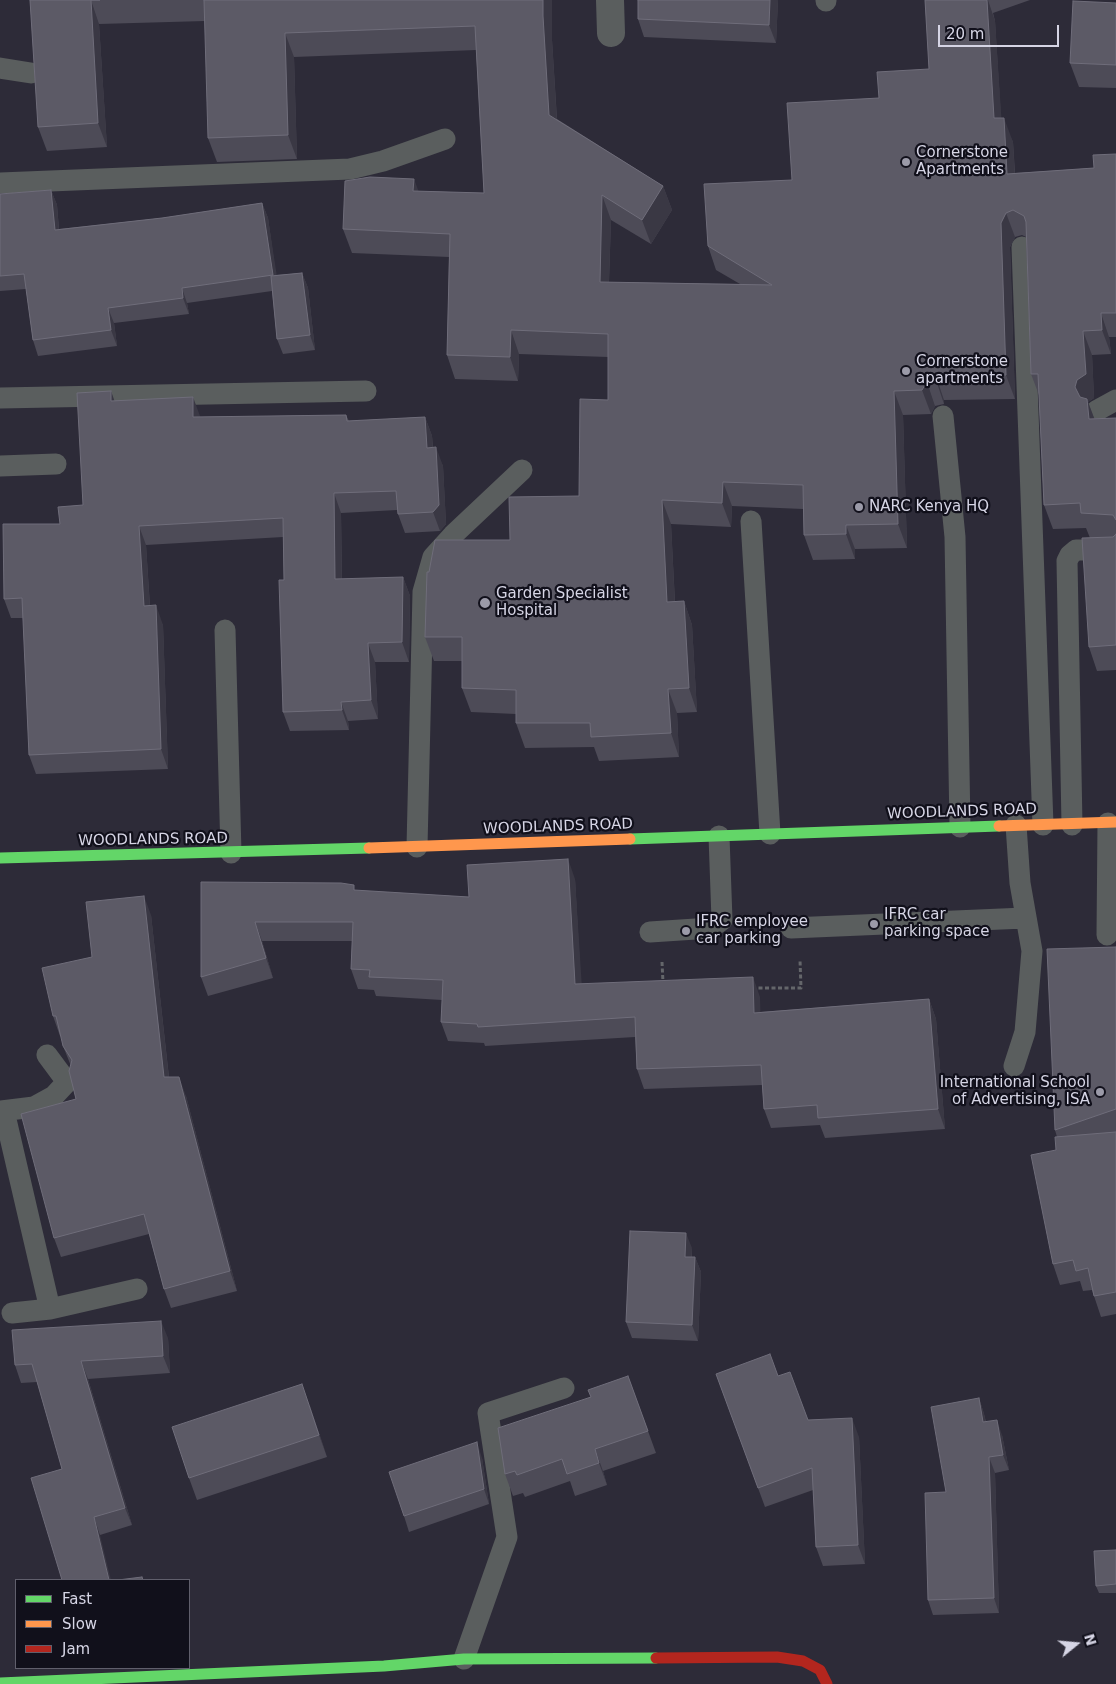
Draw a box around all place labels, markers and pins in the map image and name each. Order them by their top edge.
place label: Cornerstone Apartments [916,144,1008,179]
marker: Cornerstone Apartments [900,156,912,168]
place label: Cornerstone apartments [916,353,1008,388]
marker: Cornerstone apartments [900,365,912,377]
place label: NARC Kenya HQ [869,498,989,516]
marker: NARC Kenya HQ [853,501,865,513]
place label: Garden Specialist Hospital [496,585,628,620]
marker: Garden Specialist Hospital [478,596,492,610]
place label: IFRC car parking space [884,906,990,941]
place label: IFRC employee car parking [696,913,808,948]
marker: IFRC car parking space [868,918,880,930]
marker: IFRC employee car parking [680,925,692,937]
place label: International School of Advertising, ISA [940,1074,1090,1109]
marker: International School of Advertising, ISA [1094,1086,1106,1098]

